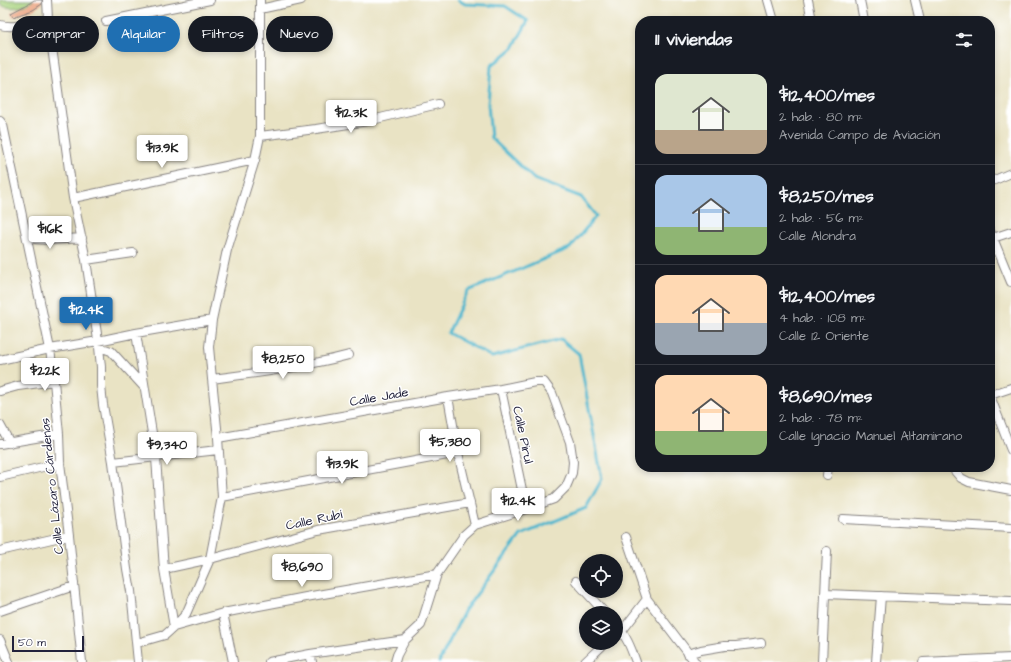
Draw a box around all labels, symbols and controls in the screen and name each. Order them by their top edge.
chip: Comprar [12,16,99,52]
chip: Alquilar [107,16,180,52]
chip: Filtros [188,16,258,52]
chip: Nuevo [266,16,333,52]
text: 11 viviendas [655,28,733,52]
icon: filters [953,29,975,51]
text: $12,400/mes [779,84,875,108]
icon: home [687,90,735,138]
pin: $12.3K [318,100,384,134]
text: $12.3K [335,104,367,122]
text: 2 hab. · 80 m² [779,108,863,126]
text: Avenida Campo de Aviación [779,126,940,144]
pin: $13.9K [129,135,195,169]
text: $13.9K [146,139,178,157]
text: $8,250/mes [779,185,874,209]
icon: home [687,191,735,239]
text: 2 hab. · 56 m² [779,209,864,227]
pin: $16K [26,216,74,250]
text: $16K [38,220,62,238]
text: Calle Alondra [779,227,856,245]
text: $12,400/mes [779,285,875,309]
icon: home [687,291,735,339]
pin: $12.4K [53,297,119,331]
text: $12.4K [69,301,103,319]
text: 4 hab. · 108 m² [779,309,866,327]
text: Calle 12 Oriente [779,327,869,345]
pin: $8,250 [250,346,316,380]
text: $8,250 [262,350,304,368]
pin: $22K [21,358,69,392]
text: $22K [30,362,60,380]
street label: Calle Jade [348,383,410,411]
text: $8,690/mes [779,385,872,409]
icon: home [687,391,735,439]
street label: Calle Pirul [508,405,538,465]
text: 2 hab. · 78 m² [779,409,863,427]
street label: Calle Lázaro Cárdenas [36,417,68,555]
text: Calle Ignacio Manuel Altamirano [779,427,962,445]
pin: $5,380 [417,429,483,463]
pin: $9,340 [134,432,200,466]
text: $5,380 [429,433,471,451]
text: $9,340 [147,436,187,454]
pin: $13.9K [309,451,375,485]
text: $13.9K [326,455,358,473]
pin: $12.4K [485,488,551,522]
text: $12.4K [501,492,535,510]
street label: Calle Rubí [284,505,344,535]
pin: $8,690 [269,554,335,588]
map controls [579,554,623,650]
button: locate [579,554,623,598]
text: $8,690 [281,558,323,576]
button: layers [579,606,623,650]
scale bar [12,634,84,653]
text: 50 m [18,635,46,650]

